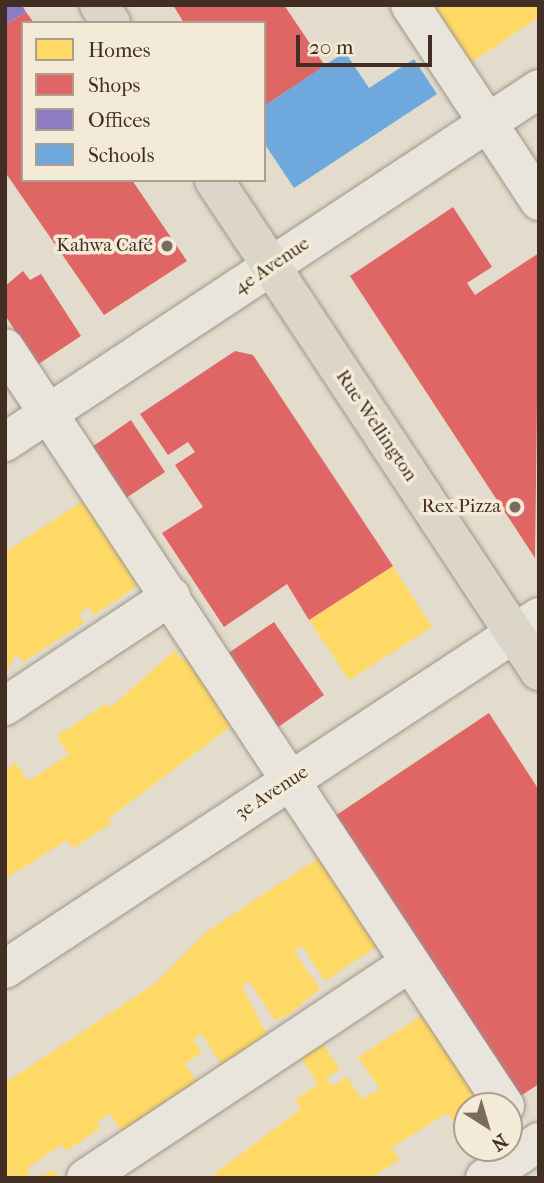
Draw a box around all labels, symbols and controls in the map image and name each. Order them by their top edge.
legend [21,21,266,182]
scale bar [299,21,435,65]
text: 20 m [309,35,353,59]
text: Homes [88,38,150,62]
text: Shops [88,73,140,97]
text: Offices [88,108,150,132]
text: Schools [88,143,154,167]
street label: 4e Avenue [230,233,314,299]
place label: Kahwa Café [56,235,153,257]
marker: Kahwa Café [159,238,175,254]
street label: Rue Wellington [330,366,422,486]
place label: Rex Pizza [422,496,501,518]
marker: Rex Pizza [507,499,523,515]
street label: 3e Avenue [231,761,313,825]
north arrow [453,1092,523,1162]
text: N [487,1129,512,1155]

